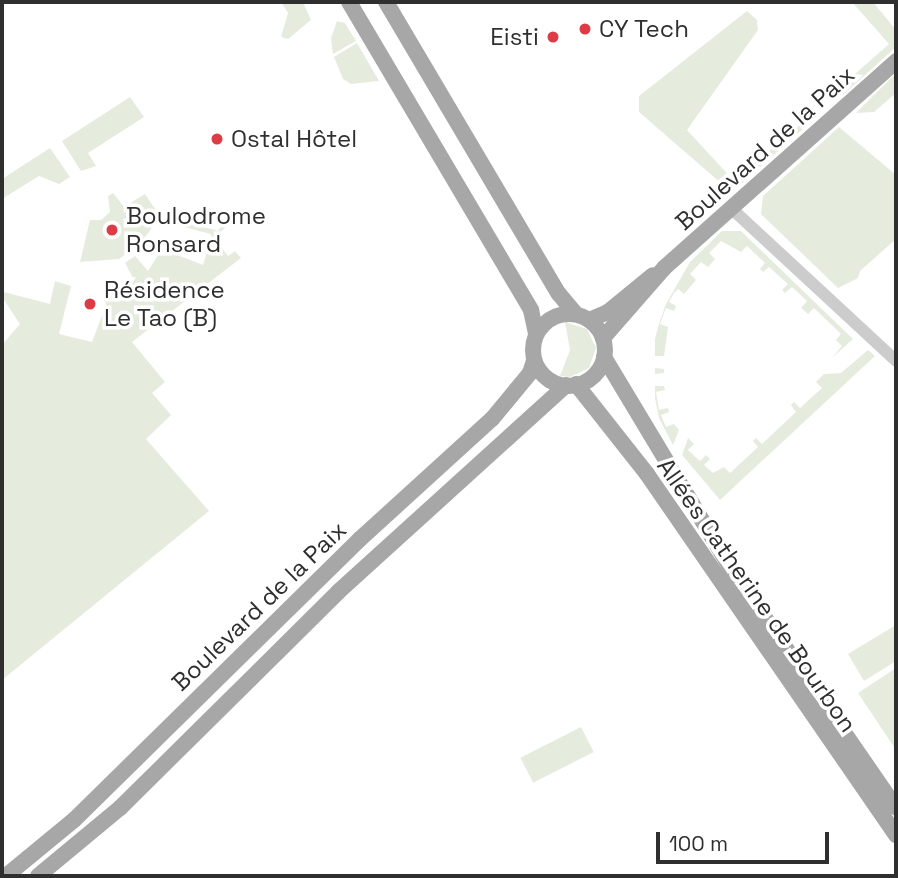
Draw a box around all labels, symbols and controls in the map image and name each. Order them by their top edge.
place label: CY Tech [599,15,690,43]
marker: CY Tech [577,21,593,37]
place label: Eisti [490,23,539,51]
marker: Eisti [545,29,561,45]
street label: Boulevard de la Paix [669,60,861,236]
place label: Ostal Hôtel [231,125,357,153]
marker: Ostal Hôtel [209,131,225,147]
place label: Boulodrome Ronsard [126,202,266,258]
marker: Boulodrome Ronsard [104,222,120,238]
place label: Résidence Le Tao (B) [104,276,225,332]
marker: Résidence Le Tao (B) [82,296,98,312]
street label: Allées Catherine de Bourbon [651,452,863,738]
street label: Boulevard de la Paix [166,515,352,697]
scale bar [660,818,833,862]
text: 100 m [669,830,728,857]

